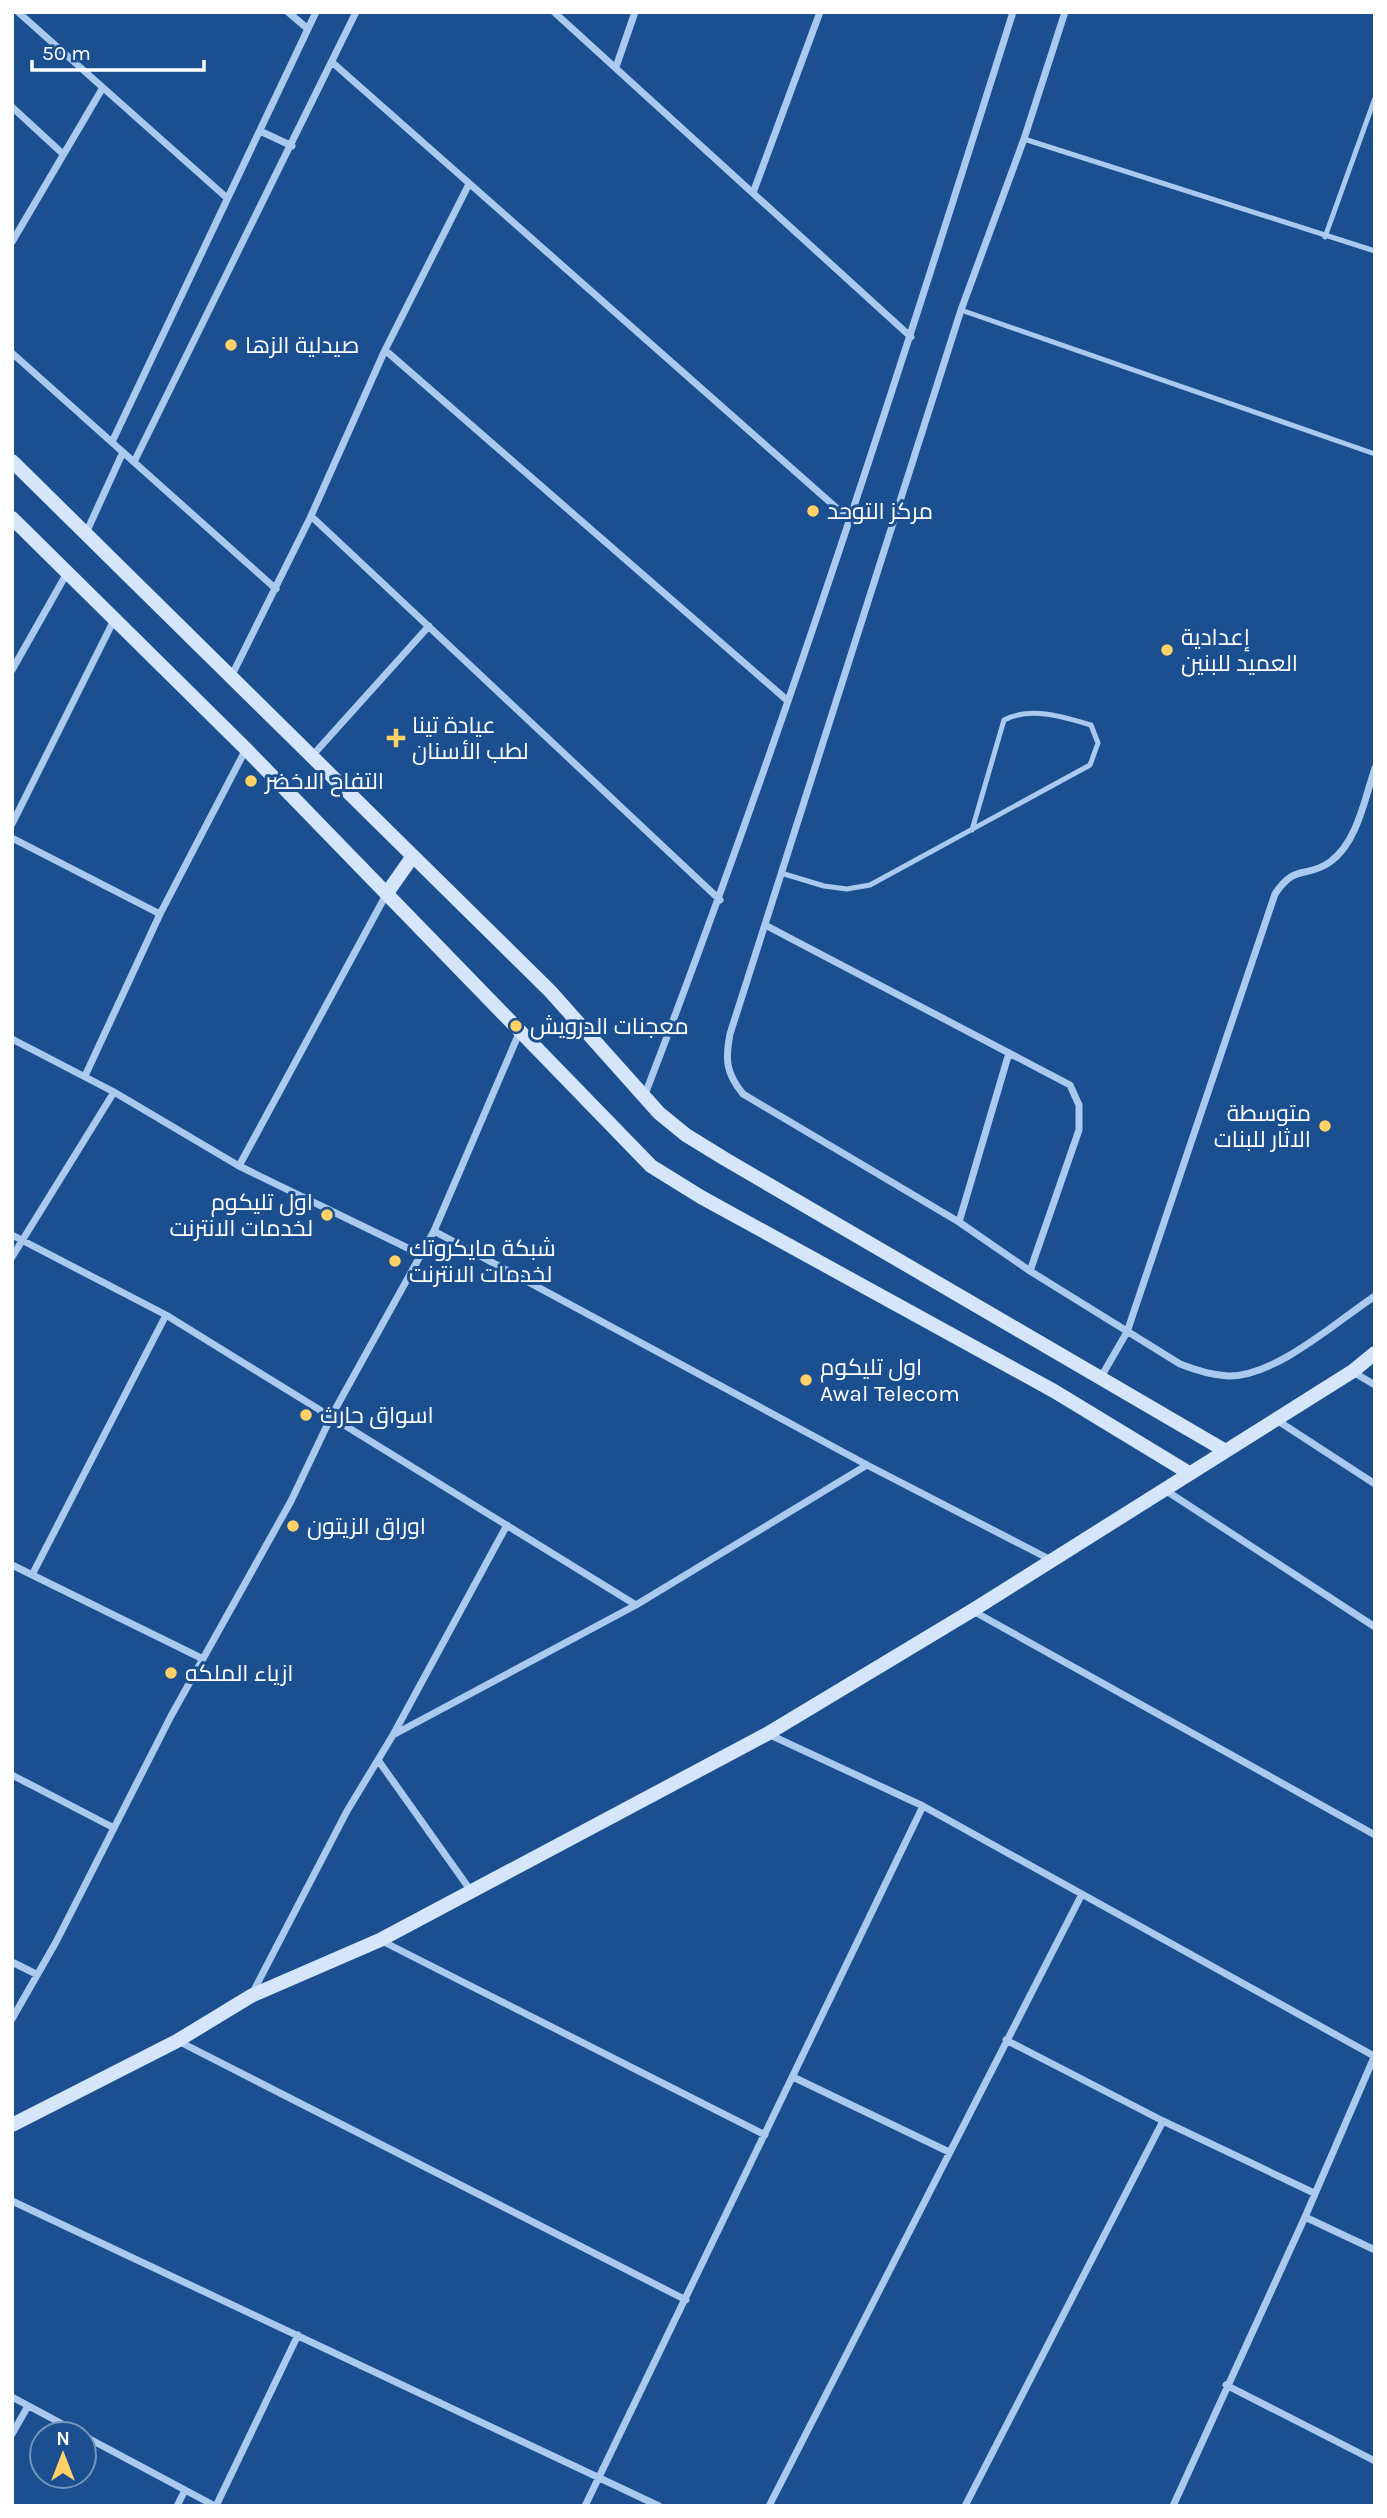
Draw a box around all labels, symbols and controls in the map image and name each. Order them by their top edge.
scale bar [32,28,203,72]
text: 50 m [42,41,91,65]
place label: صيدلية الزها [245,332,359,359]
marker: صيدلية الزها [223,337,239,353]
place label: مركز التوحد [827,498,933,525]
marker: مركز التوحد [805,503,821,519]
place label: إعدادية العميد للبنين [1181,624,1298,677]
marker: إعدادية العميد للبنين [1159,642,1175,658]
place label: عيادة تينا لطب الأسنان [412,712,529,765]
marker: عيادة تينا لطب الأسنان [386,728,406,748]
place label: التفاح الاخضر [263,768,384,797]
marker: التفاح الاخضر [243,773,259,789]
place label: معجنات الدرويش [530,1013,689,1040]
marker: معجنات الدرويش [508,1018,524,1034]
place label: متوسطة الاثار للبنات [1214,1100,1311,1153]
marker: متوسطة الاثار للبنات [1317,1118,1333,1134]
place label: اول تليكوم لخدمات الانترنت [170,1189,313,1242]
marker: اول تليكوم لخدمات الانترنت [319,1207,335,1223]
place label: شبكة مايكروتك لخدمات الانترنت [409,1235,556,1288]
marker: شبكة مايكروتك لخدمات الانترنت [387,1253,403,1269]
place label: اول تليكوم Awal Telecom [820,1354,960,1407]
marker: اول تليكوم Awal Telecom [798,1372,814,1388]
place label: اسواق حارث [320,1402,434,1429]
marker: اسواق حارث [298,1407,314,1423]
place label: اوراق الزيتون [307,1513,426,1540]
marker: اوراق الزيتون [285,1518,301,1534]
place label: ازياء الملكه [185,1660,294,1687]
marker: ازياء الملكه [163,1665,179,1681]
north arrow [28,2420,98,2490]
text: N [56,2428,70,2450]

